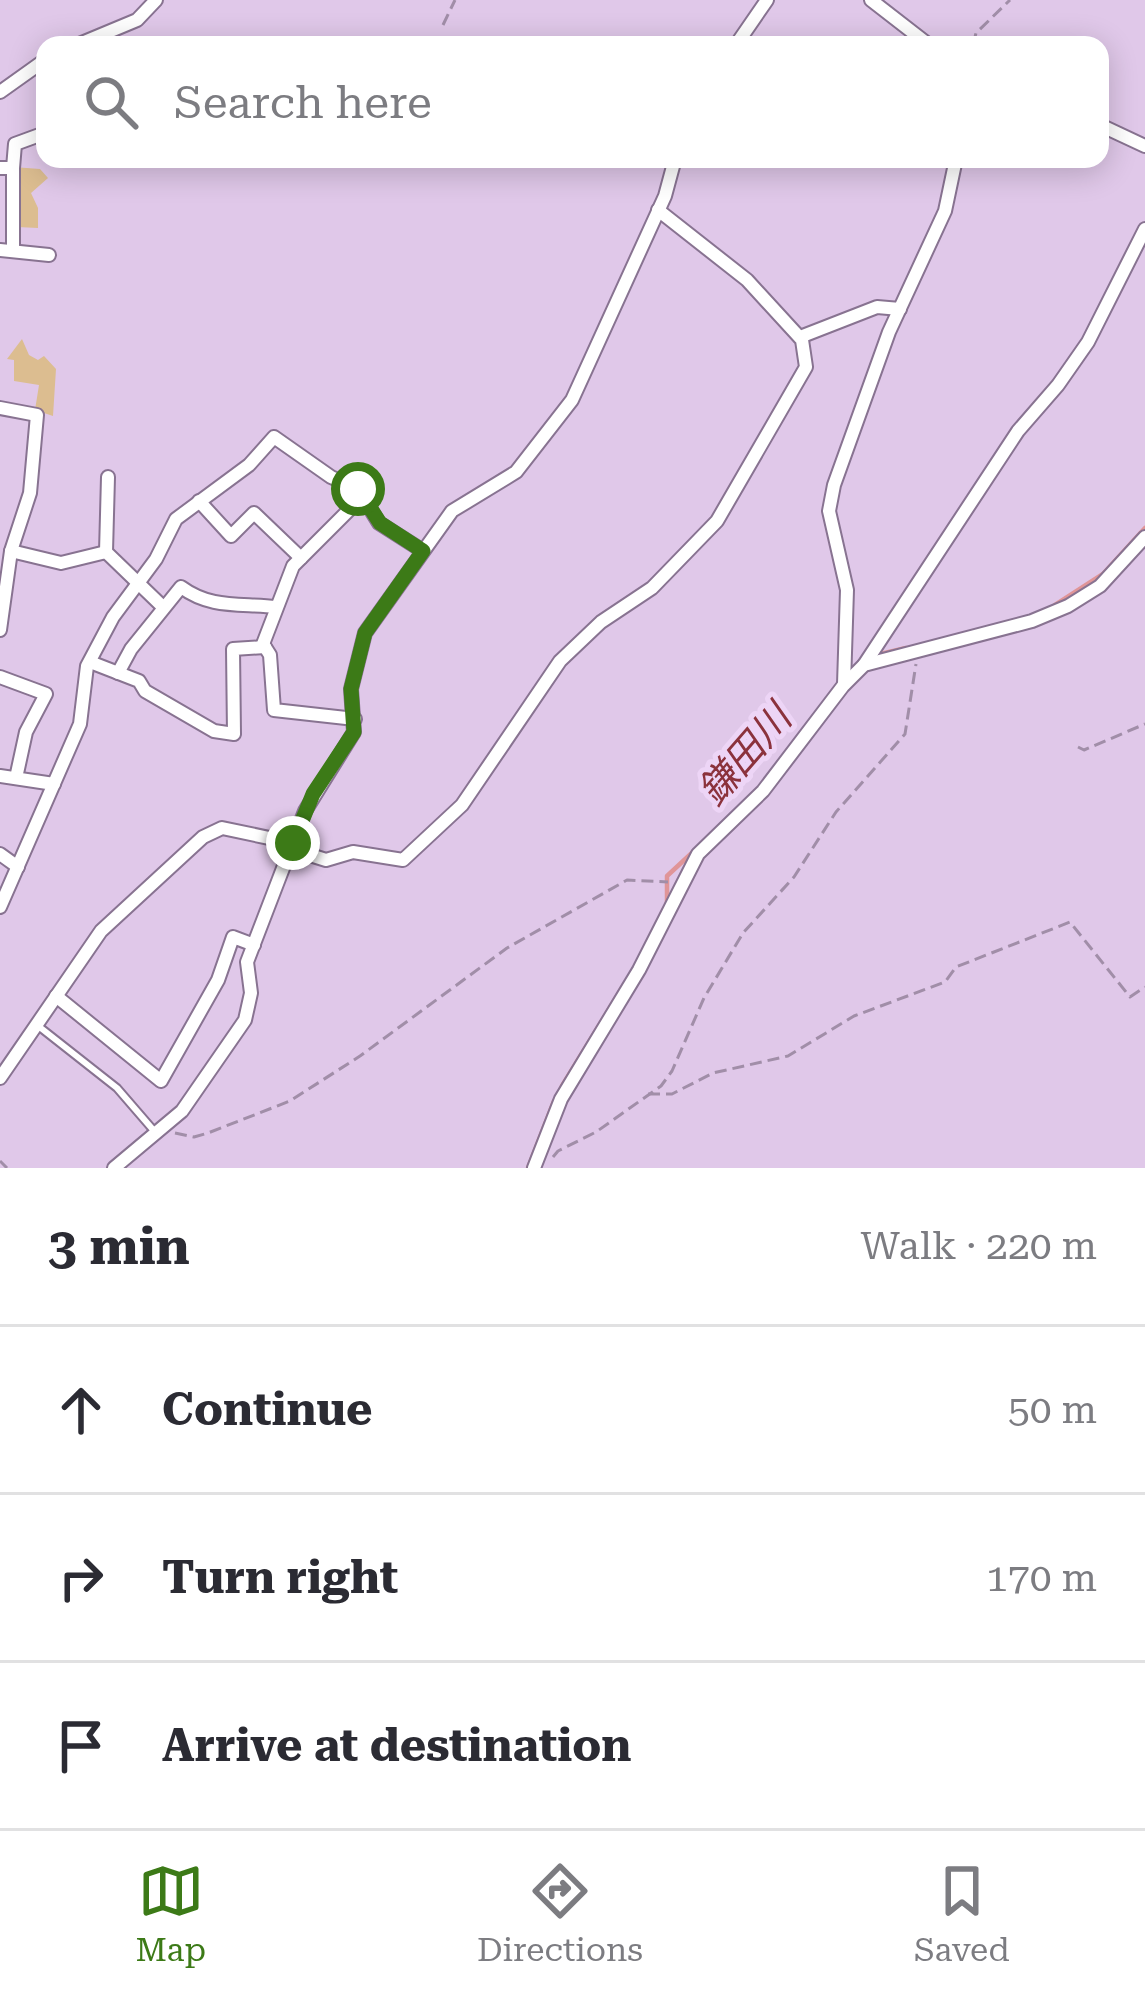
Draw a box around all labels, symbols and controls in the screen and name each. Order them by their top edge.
search box [36,36,1109,168]
icon: search [78,69,144,135]
text: Search here [174,76,432,129]
route start [331,462,385,516]
water label: 鎌田川 [689,693,803,814]
route end [266,816,320,870]
text: 3 min [48,1217,190,1276]
text: Walk · 220 m [861,1223,1097,1269]
icon: ahead [48,1377,114,1443]
text: Continue [162,1383,373,1436]
text: 50 m [1008,1387,1097,1433]
icon: right [48,1545,114,1611]
text: Turn right [162,1551,398,1604]
text: 170 m [986,1555,1097,1601]
icon: arrive [48,1713,114,1779]
text: Arrive at destination [162,1719,631,1772]
tab: Map [135,1858,206,1969]
tab: Directions [477,1858,643,1969]
tab: Saved [914,1858,1010,1969]

